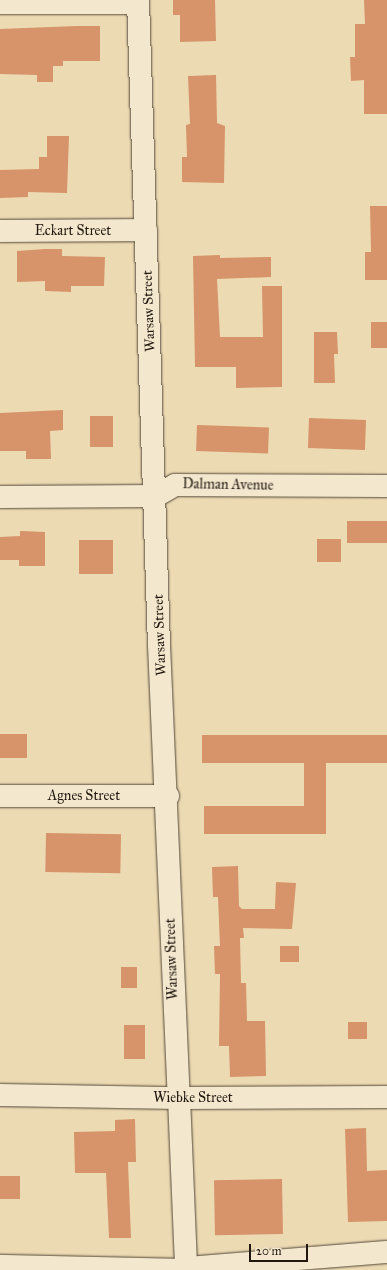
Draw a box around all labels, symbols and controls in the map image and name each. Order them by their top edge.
street label: Eckart Street [35,223,111,239]
street label: Warsaw Street [139,270,159,352]
street label: Dalman Avenue [182,476,274,494]
street label: Warsaw Street [150,594,170,676]
street label: Agnes Street [48,788,120,804]
street label: Warsaw Street [162,918,182,1000]
street label: Wiebke Street [153,1090,233,1106]
scale bar [251,1236,310,1262]
text: 20 m [256,1244,282,1258]

